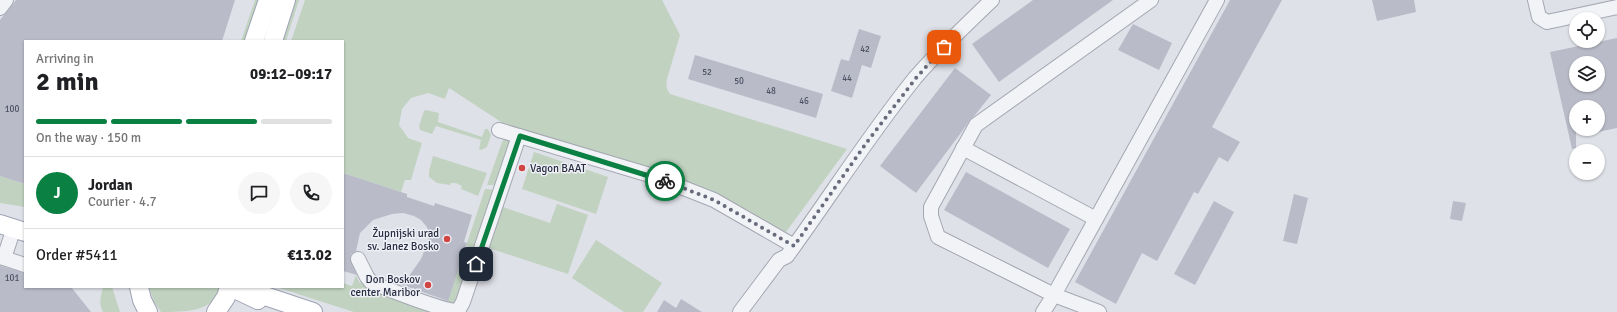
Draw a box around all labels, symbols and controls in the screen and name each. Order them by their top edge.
map controls [1569,12,1605,180]
button: locate [1569,12,1605,48]
pin [927,30,961,64]
icon: bag [933,36,955,58]
house number: 42 [860,44,870,55]
text: Arriving in [36,51,94,67]
button: layers [1569,56,1605,92]
text: 09:12–09:17 [250,65,332,83]
text: 2 min [36,66,99,98]
house number: 52 [702,67,712,78]
house number: 44 [842,73,852,84]
house number: 50 [734,76,744,87]
house number: 48 [766,86,776,97]
house number: 46 [799,96,809,107]
button: + [1569,100,1605,136]
house number: 100 [5,104,19,115]
text: On the way · 150 m [36,130,141,146]
button: − [1569,144,1605,180]
courier [645,161,685,201]
place label: Vagon BAAT [530,162,587,175]
marker: Vagon BAAT [517,163,527,173]
icon: bike [654,170,676,192]
button: chat [238,172,280,214]
button: phone [290,172,332,214]
text: Jordan [88,176,133,194]
text: J [53,184,61,202]
text: Courier · 4.7 [88,194,157,210]
place label: Župnijski urad sv. Janez Bosko [367,226,439,253]
marker: Župnijski urad sv. Janez Bosko [442,234,452,244]
text: Order #5411 [36,246,118,264]
text: €13.02 [287,246,332,264]
pin [459,247,493,281]
icon: home [465,253,487,275]
house number: 101 [5,273,19,284]
place label: Don Boskov center Maribor [350,273,420,299]
marker: Don Boskov center Maribor [423,280,433,290]

